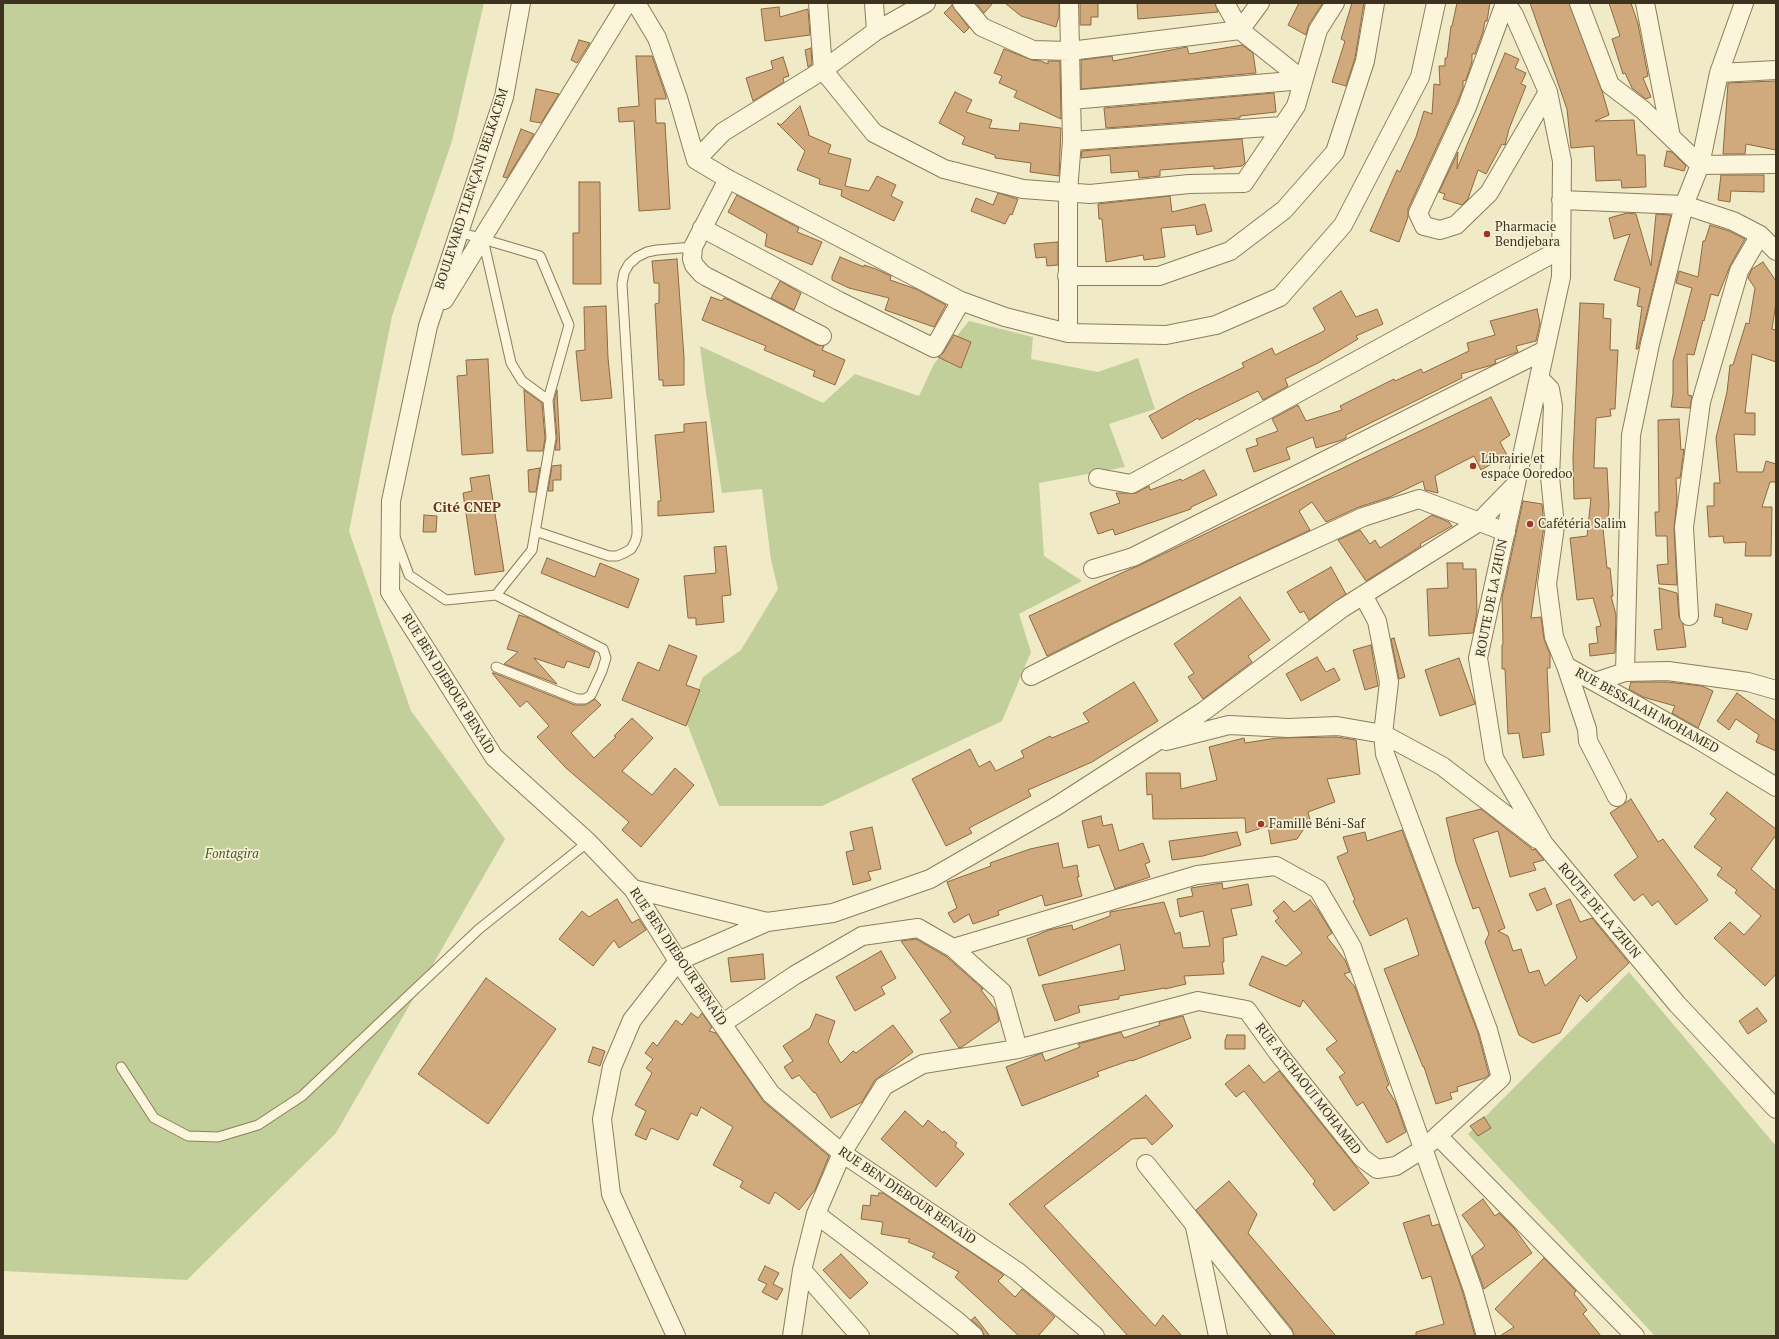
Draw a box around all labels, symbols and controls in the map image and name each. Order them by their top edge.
street label: BOULEVARD TLENÇANI BELKACEM [432,86,512,292]
place label: Pharmacie Bendjebara [1495,219,1560,250]
marker: Pharmacie Bendjebara [1482,229,1492,239]
place label: Librairie et espace Ooredoo [1481,451,1573,482]
marker: Librairie et espace Ooredoo [1468,461,1478,471]
district label: Cité CNEP [433,500,501,516]
place label: Cafétéria Salim [1538,516,1626,532]
marker: Cafétéria Salim [1525,519,1535,529]
street label: ROUTE DE LA ZHUN [1473,538,1511,658]
street label: RUE BEN DJEBOUR BENAÏD [398,611,498,757]
street label: RUE BESSALAH MOHAMED [1572,665,1722,757]
place label: Famille Béni-Saf [1269,816,1365,832]
marker: Famille Béni-Saf [1256,819,1266,829]
park label: Fontagira [205,846,259,862]
street label: ROUTE DE LA ZHUN [1555,860,1643,962]
street label: RUE BEN DJEBOUR BENAÏD [626,885,730,1029]
street label: RUE ATCHAOUI MOHAMED [1252,1020,1364,1158]
street label: RUE BEN DJEBOUR BENAÏD [835,1144,979,1248]

